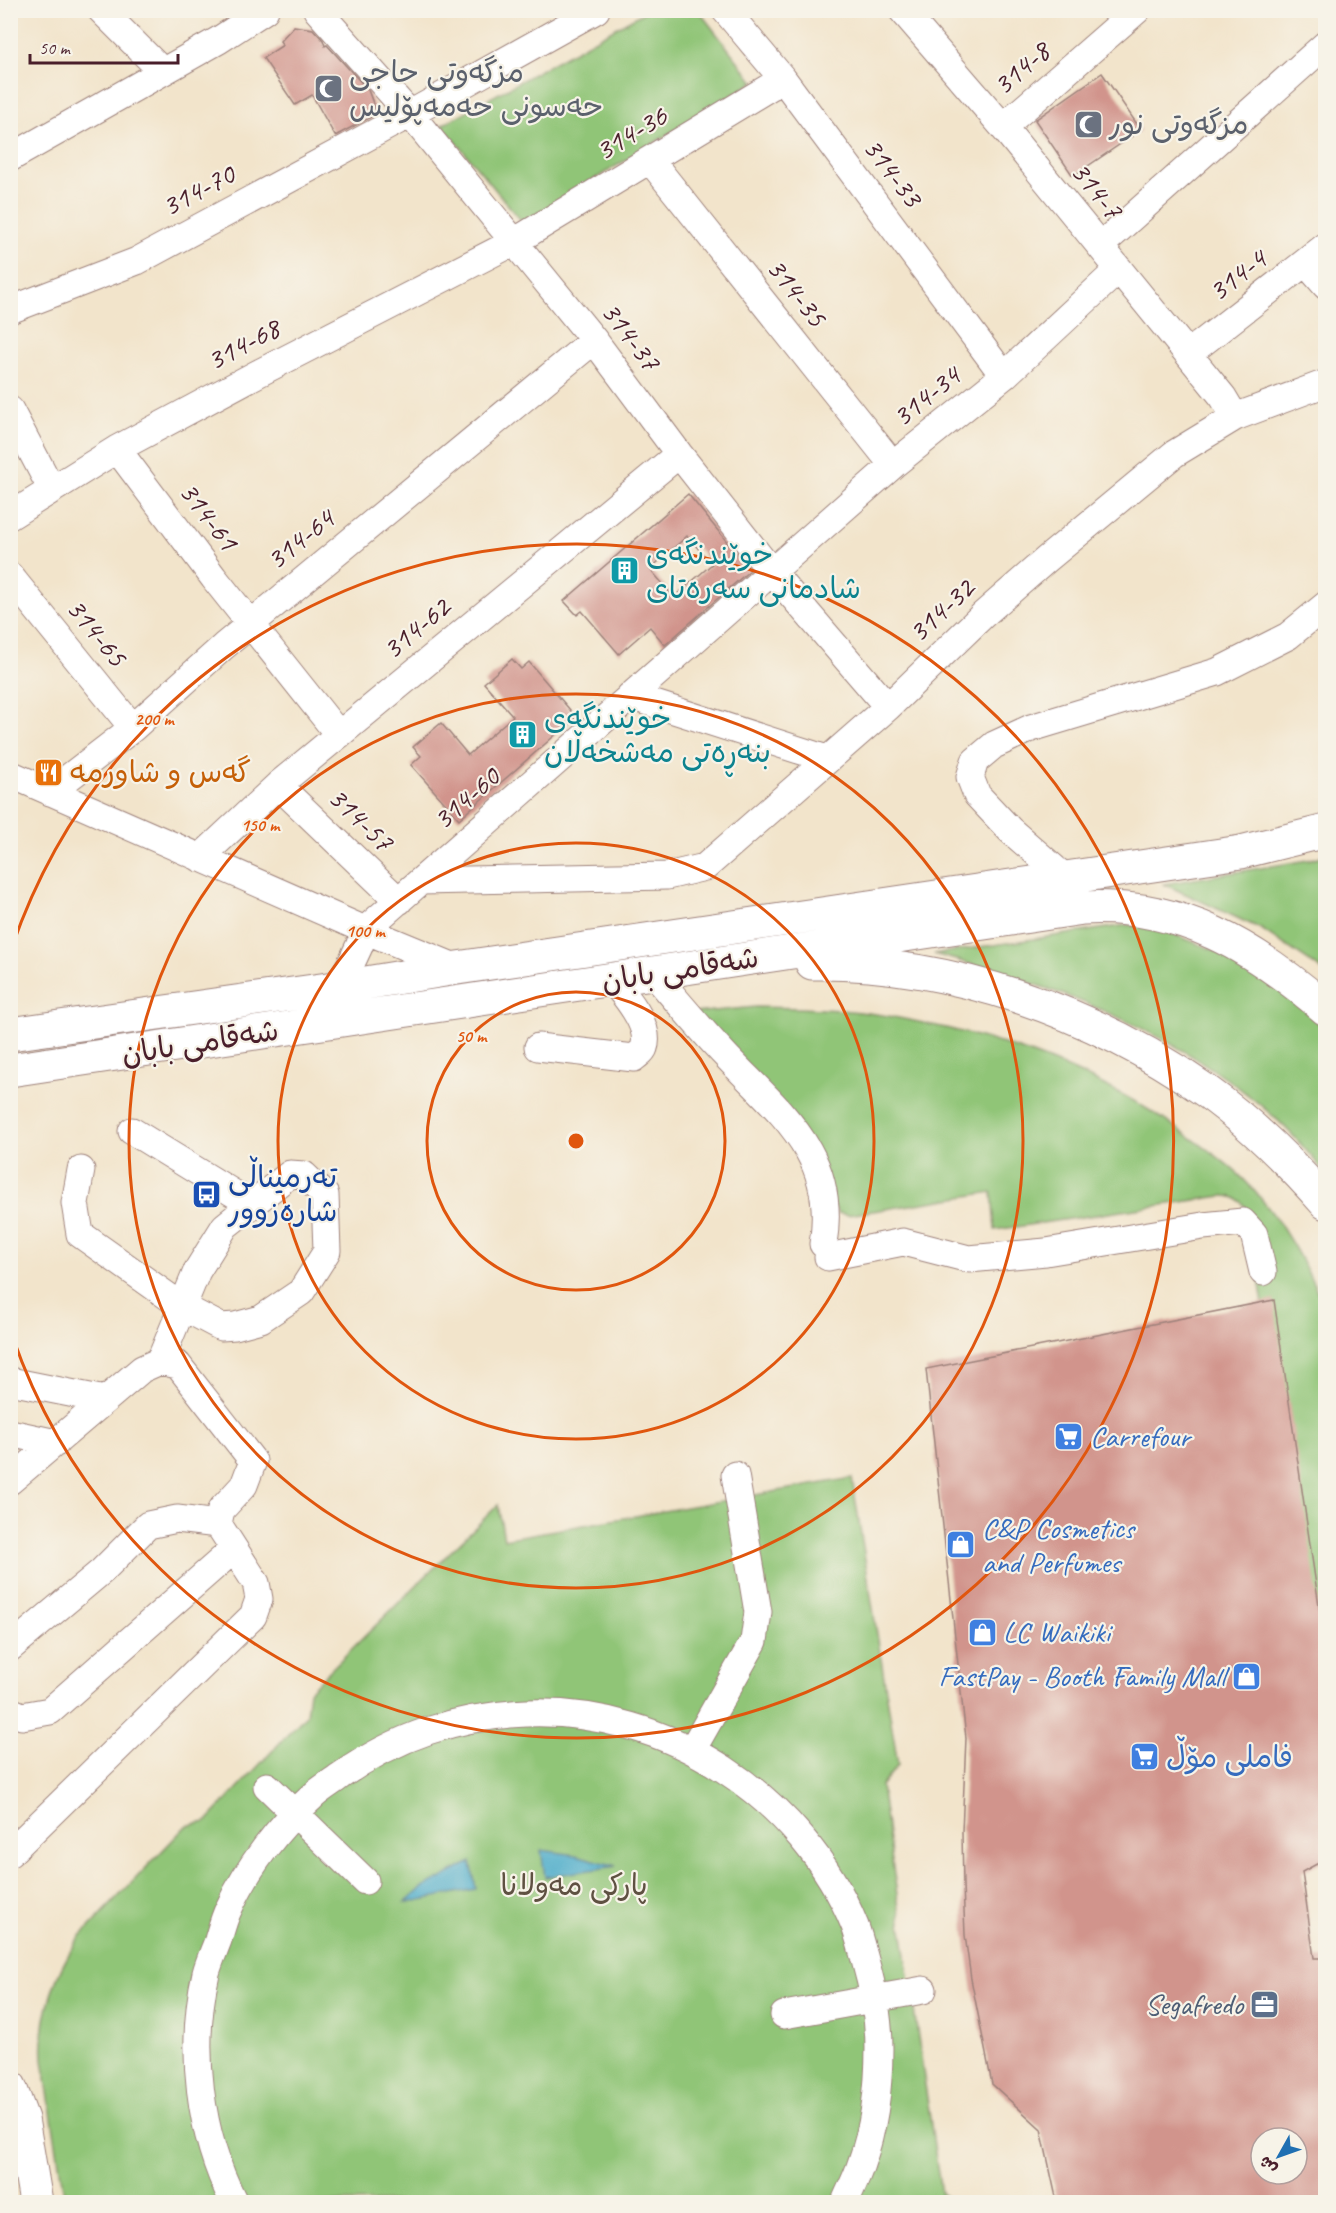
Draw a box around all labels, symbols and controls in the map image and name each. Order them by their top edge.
scale bar [30,27,178,65]
street label: 314-8 [984,31,1059,103]
text: 50 m [39,37,72,59]
place label: مزگەوتی حاجی حەسونی حەمەپۆلیس [349,53,603,125]
mosque icon: مزگەوتی حاجی حەسونی حەمەپۆلیس [312,73,344,105]
street label: 314-36 [588,96,675,169]
place label: مزگەوتی نور [1108,105,1249,143]
mosque icon: مزگەوتی نور [1072,108,1104,140]
street label: 314-33 [855,130,933,216]
street label: 314-7 [1062,153,1133,228]
street label: 314-70 [155,154,243,225]
street label: 314-4 [1200,239,1276,310]
street label: 314-35 [758,250,837,335]
street label: 314-37 [593,294,670,379]
street label: 314-68 [200,308,288,379]
street label: 314-34 [884,355,970,435]
street label: 314-61 [171,474,248,559]
street label: 314-64 [258,498,344,578]
place label: خوێندنگەی شادمانی سەرەتای [646,535,861,607]
building icon: خوێندنگەی شادمانی سەرەتای [609,555,641,587]
street label: 314-32 [900,568,984,650]
street label: 314-62 [374,587,460,667]
street label: 314-65 [58,590,137,675]
place label: خوێندنگەی بنەڕەتی مەشخەڵان [544,699,771,777]
text: 200 m [135,708,175,730]
building icon: خوێندنگەی بنەڕەتی مەشخەڵان [507,719,539,751]
place label: گەس و شاورمە [70,753,251,791]
restaurant icon: گەس و شاورمە [33,756,65,788]
street label: 314-60 [424,757,510,838]
street label: 314-57 [320,778,403,861]
text: 150 m [241,814,281,836]
text: 100 m [346,920,386,942]
street label: شەقامی بابان [599,938,761,1000]
street label: شەقامی بابان [119,1011,281,1073]
text: 50 m [456,1025,488,1047]
centre of rings [566,1131,586,1151]
place label: تەرمیناڵی شارەزوور [227,1155,337,1230]
bus stop icon: تەرمیناڵی شارەزوور [191,1178,223,1210]
place label: Carrefour [1090,1417,1193,1455]
supermarket icon: Carrefour [1053,1420,1085,1452]
place label: C&P Cosmetics and Perfumes [982,1509,1137,1581]
shop icon: C&P Cosmetics and Perfumes [945,1529,977,1561]
place label: LC Waikiki [1003,1613,1113,1651]
shop icon: LC Waikiki [966,1616,998,1648]
place label: FastPay - Booth Family Mall [938,1657,1230,1695]
shop icon: FastPay - Booth Family Mall [1230,1660,1262,1692]
place label: فاملی مۆڵ [1166,1735,1293,1776]
supermarket icon: فاملی مۆڵ [1129,1741,1161,1773]
park label: پارکی مەولانا [500,1866,648,1904]
place label: Segafredo [1145,1985,1244,2023]
office icon: Segafredo [1248,1988,1280,2020]
north arrow [1249,2126,1309,2186]
text: ش [1255,2152,1282,2178]

